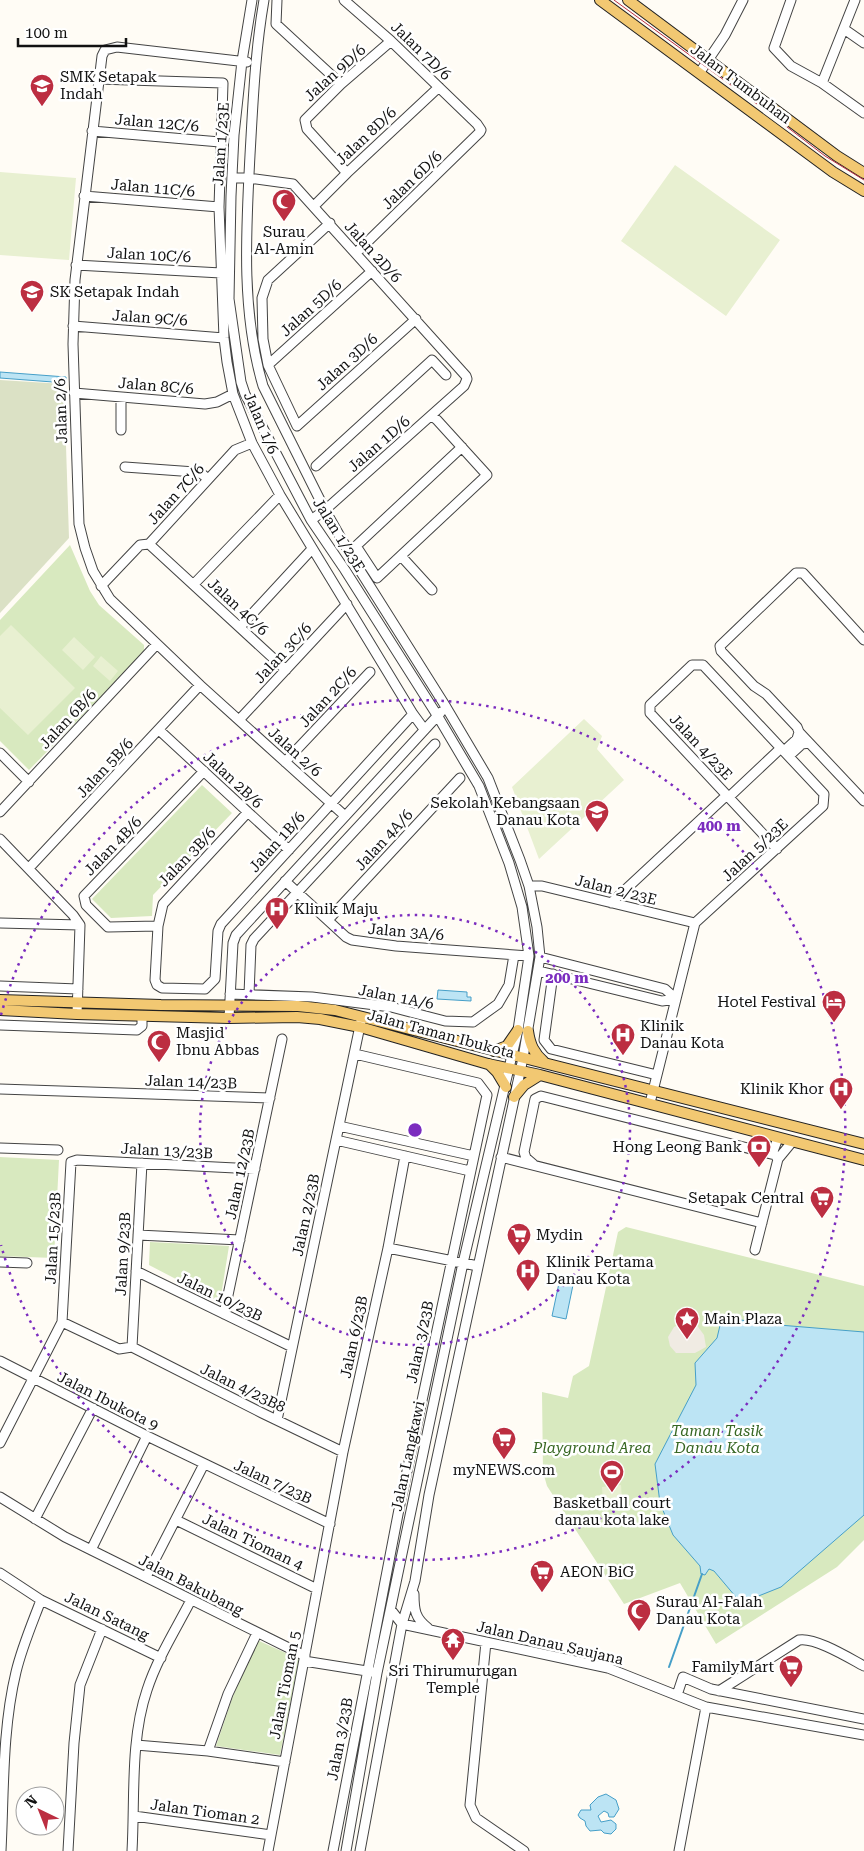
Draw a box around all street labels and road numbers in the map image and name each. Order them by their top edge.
street label: Jalan 7D/6 [387,18,455,84]
street label: Jalan Tumbuhan [687,40,795,128]
street label: Jalan 9D/6 [301,41,369,105]
street label: Jalan 1/23E [209,102,233,186]
street label: Jalan 8D/6 [332,103,400,169]
street label: Jalan 12C/6 [114,110,200,136]
street label: Jalan 6D/6 [378,147,446,213]
street label: Jalan 11C/6 [110,175,196,201]
street label: Jalan 2D/6 [341,218,405,286]
street label: Jalan 10C/6 [106,244,192,266]
street label: Jalan 5D/6 [277,276,345,340]
street label: Jalan 9C/6 [112,306,188,330]
street label: Jalan 3D/6 [313,330,381,394]
street label: Jalan 8C/6 [117,374,195,398]
street label: Jalan 2/6 [51,378,71,444]
street label: Jalan 1/6 [240,389,282,457]
street label: Jalan 1D/6 [344,412,414,476]
street label: Jalan 7C/6 [144,460,208,528]
street label: Jalan 1/23E [309,495,369,575]
street label: Jalan 4C/6 [204,575,272,639]
street label: Jalan 3C/6 [251,619,315,687]
street label: Jalan 2C/6 [296,663,360,731]
street label: Jalan 6B/6 [36,685,100,753]
street label: Jalan 4/23E [666,710,736,784]
street label: Jalan 2/6 [265,723,325,781]
street label: Jalan 5B/6 [73,734,137,802]
street label: Jalan 2B/6 [199,748,267,812]
street label: Jalan 4A/6 [351,806,417,874]
street label: Jalan 1B/6 [245,808,309,876]
street label: Jalan 4B/6 [80,813,146,879]
street label: Jalan 5/23E [718,815,792,885]
street label: Jalan 3B/6 [154,824,220,890]
street label: Jalan 2/23E [573,871,659,909]
street label: Jalan 3A/6 [367,920,445,944]
street label: Jalan 1A/6 [357,981,435,1013]
street label: Jalan Taman Ibukota [365,1006,517,1062]
street label: Jalan 14/23B [145,1071,237,1093]
street label: Jalan 12/23B [222,1127,258,1221]
street label: Jalan 13/23B [120,1140,214,1162]
street label: Jalan 2/23B [288,1172,324,1258]
street label: Jalan 15/23B [42,1191,64,1285]
street label: Jalan 9/23B [112,1212,134,1296]
street label: Jalan 10/23B [175,1269,265,1325]
street label: Jalan 6/23B [336,1294,372,1380]
street label: Jalan 3/23B [402,1299,438,1385]
street label: Jalan 4/23B8 [198,1360,288,1416]
street label: Jalan Ibukota 9 [54,1368,162,1434]
street label: Jalan Langkawi [388,1399,429,1513]
street label: Jalan 7/23B [231,1456,315,1508]
street label: Jalan Tioman 4 [200,1510,307,1574]
street label: Jalan Bakubang [136,1551,247,1619]
street label: Jalan Satang [62,1588,153,1644]
street label: Jalan Danau Saujana [475,1617,625,1669]
street label: Jalan Tioman 5 [266,1629,304,1741]
street label: Jalan 3/23B [323,1696,357,1782]
street label: Jalan Tioman 2 [149,1795,261,1829]

